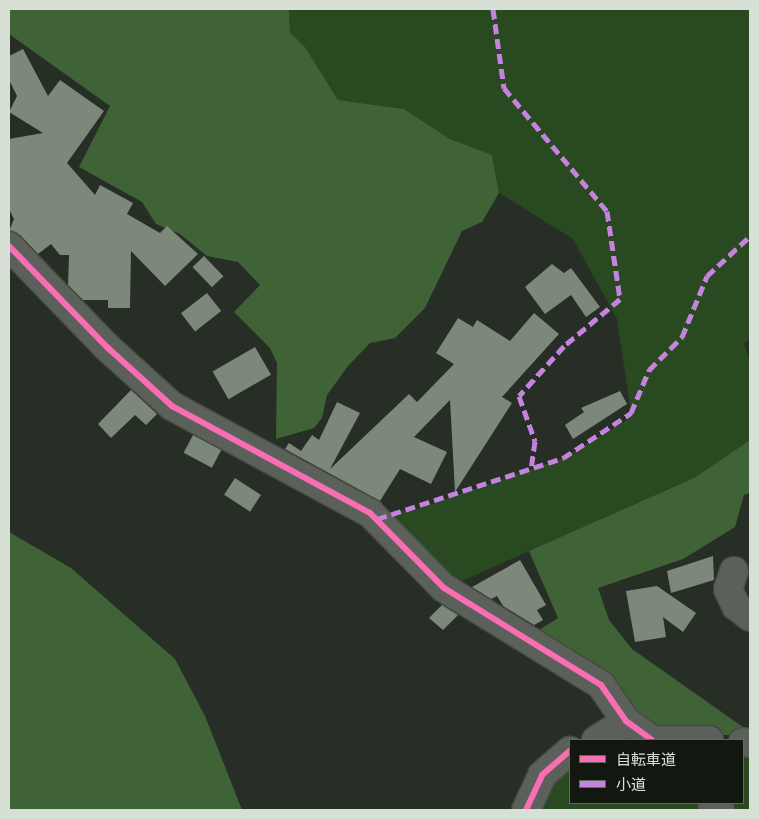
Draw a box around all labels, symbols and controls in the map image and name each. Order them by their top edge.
legend [569,739,744,804]
text: 自転車道 [616,750,676,769]
text: 小道 [616,775,646,794]

